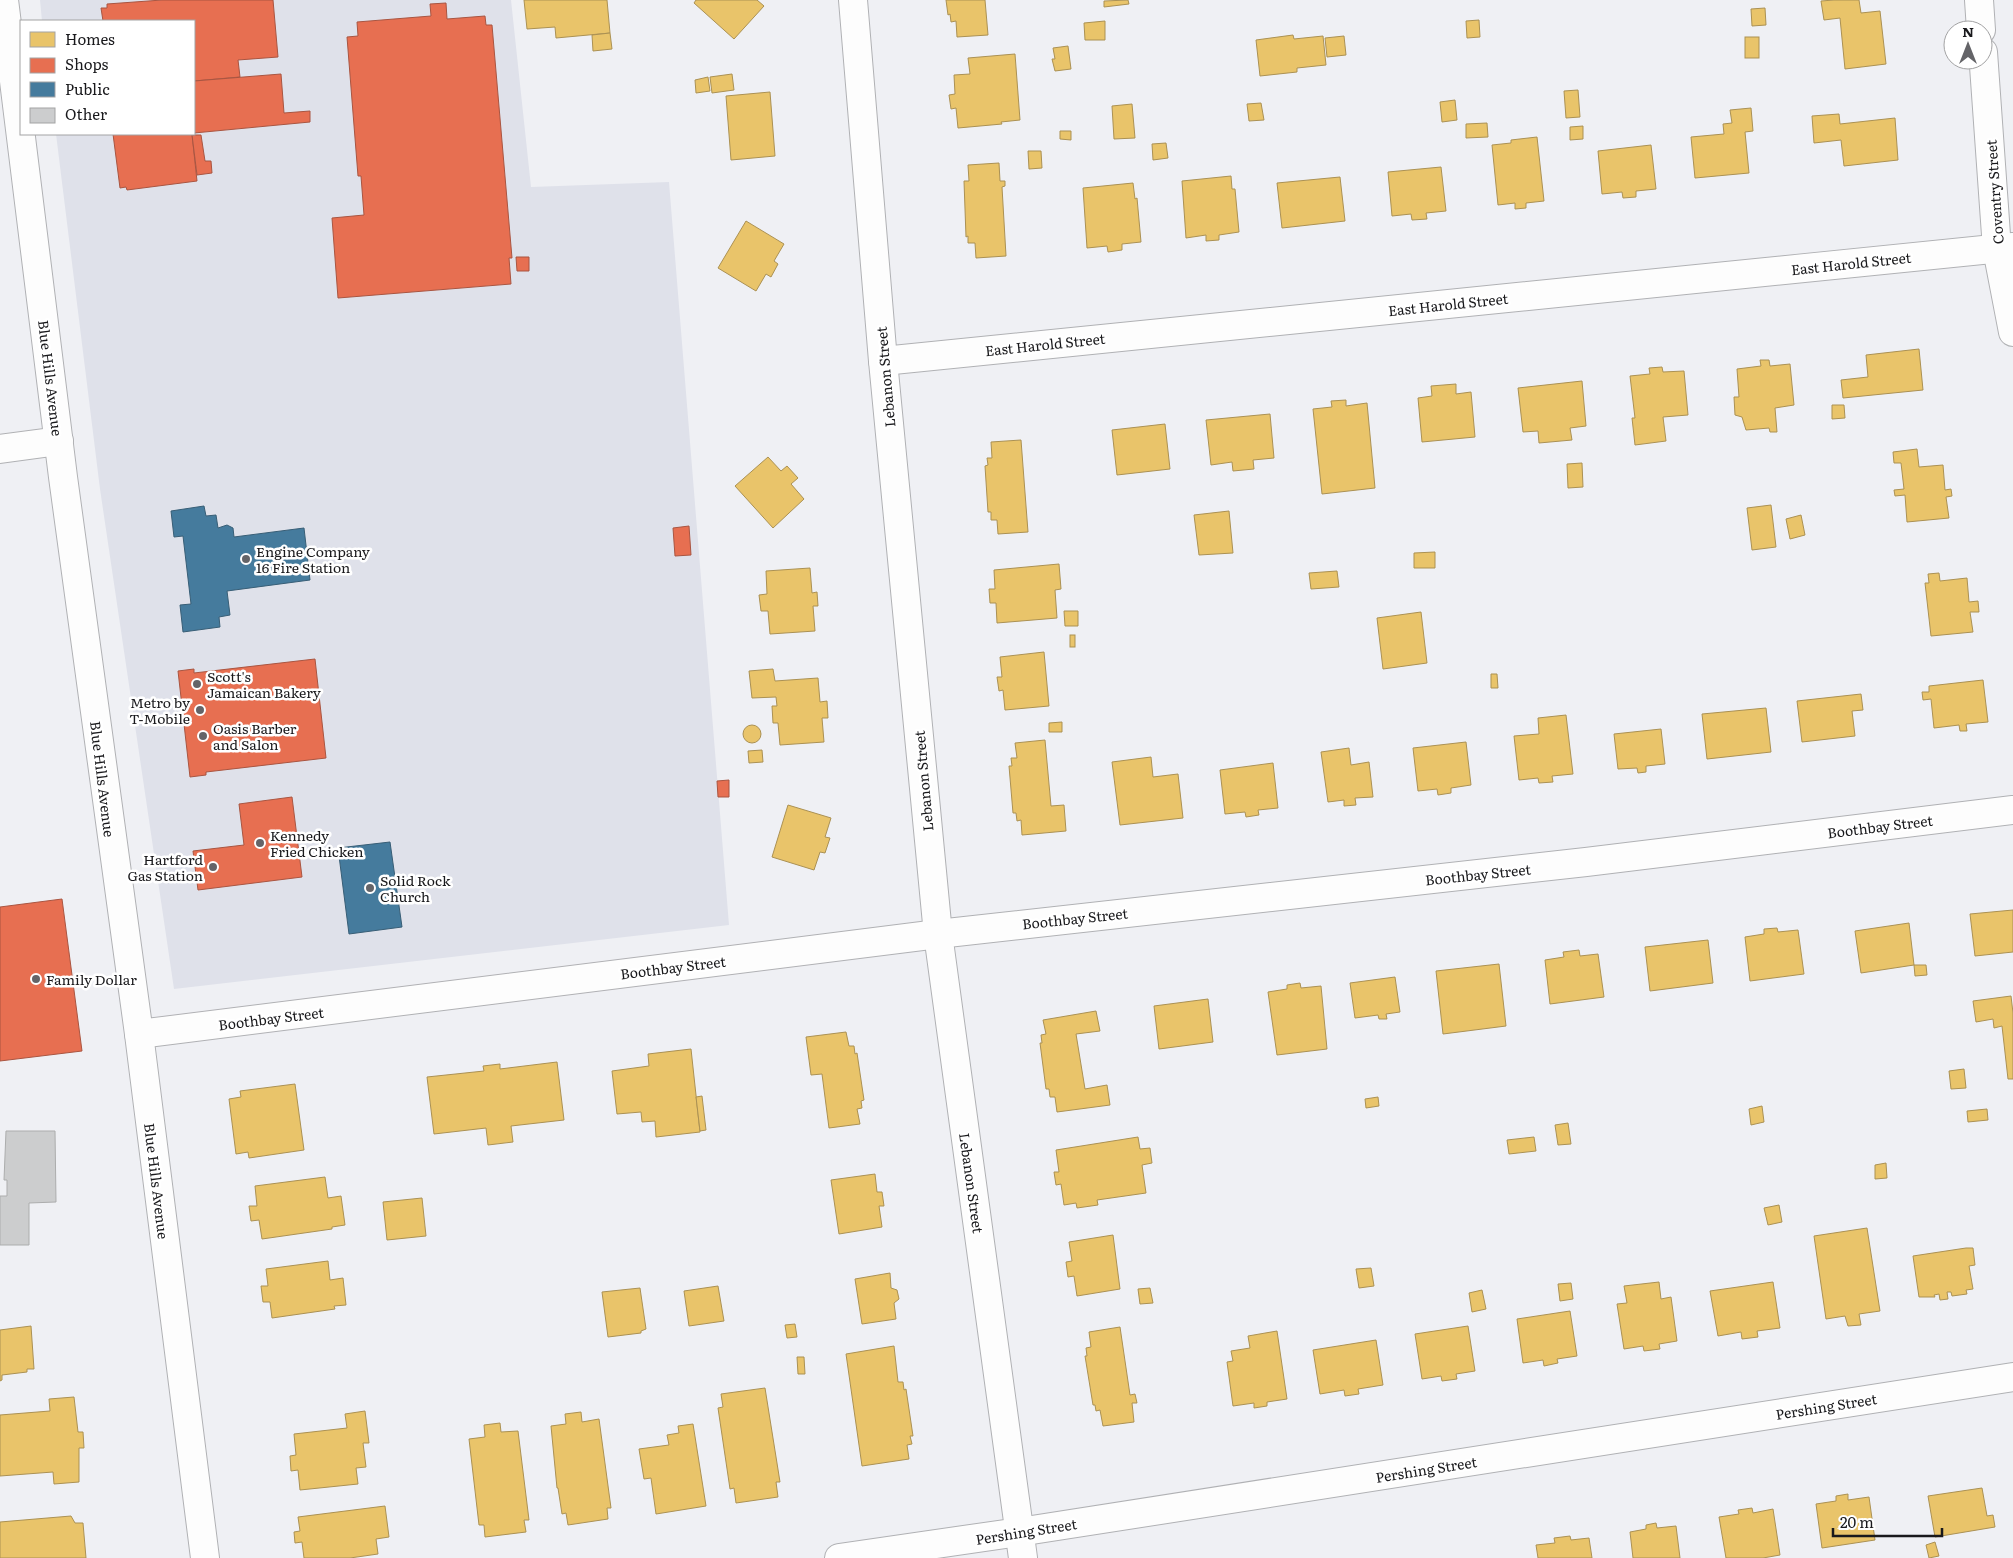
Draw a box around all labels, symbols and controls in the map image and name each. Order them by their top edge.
legend [20,20,195,135]
north arrow [1943,20,1993,70]
text: N [1962,21,1974,41]
text: Homes [65,27,115,50]
text: Shops [65,52,108,75]
text: Public [65,77,110,100]
text: Other [65,102,107,125]
street label: Coventry Street [1980,139,2008,245]
street label: East Harold Street [1790,247,1912,279]
street label: East Harold Street [1387,288,1509,320]
street label: Blue Hills Avenue [34,319,68,437]
street label: Lebanon Street [871,325,899,428]
street label: East Harold Street [984,328,1106,360]
place label: Engine Company 16 Fire Station [256,541,371,577]
marker: Engine Company 16 Fire Station [240,553,252,565]
place label: Scott's Jamaican Bakery [207,666,322,702]
marker: Scott's Jamaican Bakery [191,678,203,690]
place label: Metro by T-Mobile [129,692,191,728]
marker: Metro by T-Mobile [194,704,206,716]
place label: Oasis Barber and Salon [213,718,297,754]
street label: Blue Hills Avenue [86,720,120,838]
street label: Lebanon Street [909,729,937,832]
marker: Oasis Barber and Salon [197,730,209,742]
street label: Boothbay Street [1826,810,1934,842]
place label: Kennedy Fried Chicken [270,825,364,861]
marker: Kennedy Fried Chicken [254,837,266,849]
place label: Hartford Gas Station [127,849,203,885]
street label: Boothbay Street [1424,858,1532,889]
marker: Hartford Gas Station [207,861,219,873]
place label: Solid Rock Church [380,870,451,906]
marker: Solid Rock Church [364,882,376,894]
street label: Boothbay Street [1021,902,1129,933]
street label: Boothbay Street [619,951,727,983]
place label: Family Dollar [46,969,137,989]
marker: Family Dollar [30,973,42,985]
street label: Boothbay Street [217,1002,325,1034]
street label: Blue Hills Avenue [140,1122,174,1240]
street label: Lebanon Street [955,1132,989,1235]
street label: Pershing Street [1774,1388,1878,1424]
street label: Pershing Street [1374,1451,1478,1487]
scale bar [1833,1506,1942,1538]
text: 20 m [1840,1510,1874,1533]
street label: Pershing Street [974,1513,1078,1549]

